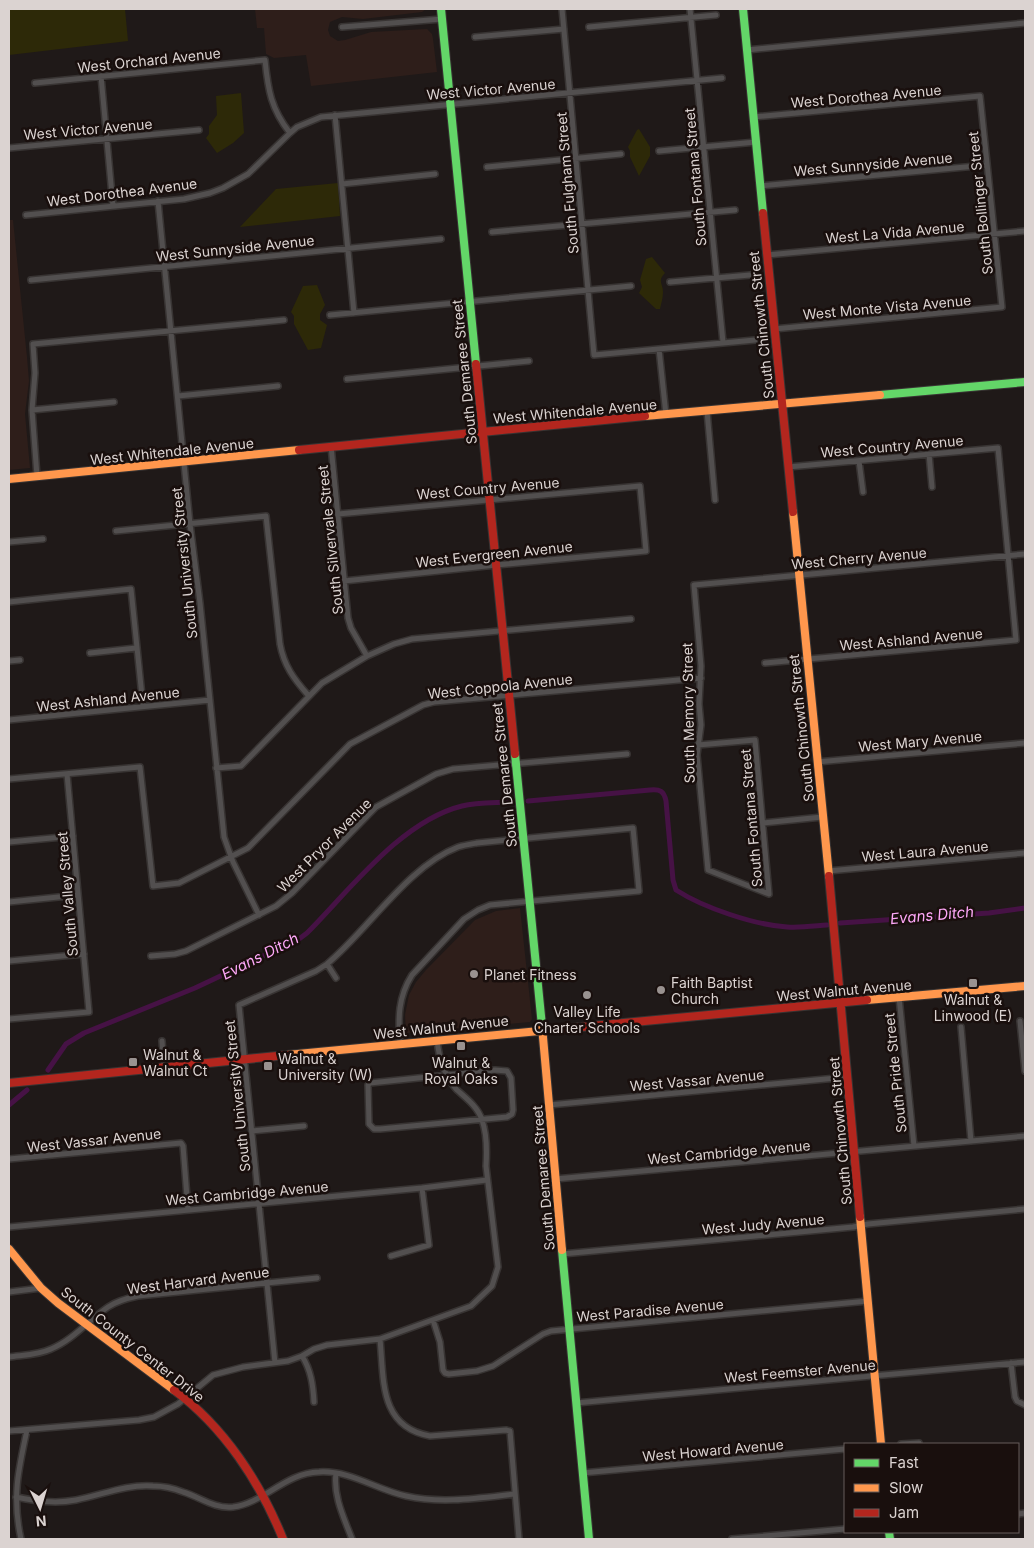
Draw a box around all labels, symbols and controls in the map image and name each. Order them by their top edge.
street label: West Orchard Avenue [77,44,221,76]
street label: West Victor Avenue [426,75,556,103]
street label: West Dorothea Avenue [790,81,942,111]
street label: South Fontana Street [680,107,710,247]
street label: South Fulgham Street [552,111,582,255]
street label: West Victor Avenue [23,115,153,143]
street label: South Bollinger Street [964,130,996,275]
street label: West Sunnyside Avenue [793,149,953,179]
street label: West Dorothea Avenue [46,174,198,210]
street label: West La Vida Avenue [825,217,965,247]
street label: West Sunnyside Avenue [155,231,315,265]
street label: South Chinowth Street [745,250,777,400]
street label: West Monte Vista Avenue [802,291,972,323]
street label: South Demaree Street [448,298,480,445]
street label: West Whitendale Avenue [492,395,658,427]
street label: West Country Avenue [820,431,964,461]
street label: West Whitendale Avenue [89,434,255,468]
street label: South Silvervale Street [314,464,346,616]
street label: West Country Avenue [416,473,560,503]
street label: South University Street [168,486,200,640]
street label: West Evergreen Avenue [415,537,573,571]
street label: West Cherry Avenue [791,544,927,572]
street label: West Ashland Avenue [839,624,983,654]
street label: South Memory Street [678,642,698,783]
street label: South Chinowth Street [785,653,817,803]
street label: West Coppola Avenue [427,670,573,702]
street label: West Ashland Avenue [36,683,180,715]
street label: South Demaree Street [488,701,520,848]
street label: West Mary Avenue [857,727,983,755]
street label: South Fontana Street [736,748,766,888]
street label: West Pryor Avenue [273,794,375,896]
street label: South Valley Street [53,830,81,957]
street label: West Laura Avenue [861,837,989,865]
water label: Evans Ditch [889,902,975,928]
water label: Evans Ditch [218,928,302,984]
place label: Planet Fitness [484,966,577,983]
marker: Planet Fitness [468,968,480,980]
place label: Faith Baptist Church [671,974,753,1007]
street label: West Walnut Avenue [776,976,912,1004]
marker: Walnut & Linwood (E) [967,977,979,989]
marker: Faith Baptist Church [655,984,667,996]
marker: Valley Life Charter Schools [581,989,593,1001]
place label: Walnut & Linwood (E) [934,991,1012,1024]
place label: Valley Life Charter Schools [534,1003,640,1036]
street label: West Walnut Avenue [373,1011,509,1043]
street label: South Pride Street [880,1012,910,1134]
street label: South University Street [221,1019,253,1173]
marker: Walnut & Royal Oaks [455,1040,467,1052]
place label: Walnut & Walnut Ct [143,1046,208,1079]
place label: Walnut & University (W) [278,1050,373,1083]
place label: Walnut & Royal Oaks [424,1054,498,1087]
marker: Walnut & Walnut Ct [127,1056,139,1068]
street label: South Chinowth Street [825,1056,855,1206]
marker: Walnut & University (W) [262,1060,274,1072]
street label: West Vassar Avenue [629,1066,765,1094]
street label: South Demaree Street [528,1104,558,1251]
street label: West Vassar Avenue [26,1124,162,1156]
street label: West Cambridge Avenue [647,1136,811,1168]
street label: West Cambridge Avenue [165,1177,329,1209]
street label: West Judy Avenue [701,1210,825,1238]
street label: West Harvard Avenue [126,1263,270,1297]
street label: South County Center Drive [58,1283,208,1405]
street label: West Paradise Avenue [576,1295,724,1325]
street label: West Feemster Avenue [724,1356,876,1386]
street label: West Howard Avenue [642,1435,784,1465]
legend [844,1443,1019,1533]
text: Fast [889,1453,919,1472]
text: Slow [889,1478,923,1497]
north arrow [15,1483,65,1533]
text: Jam [889,1503,919,1522]
text: N [35,1513,47,1530]

